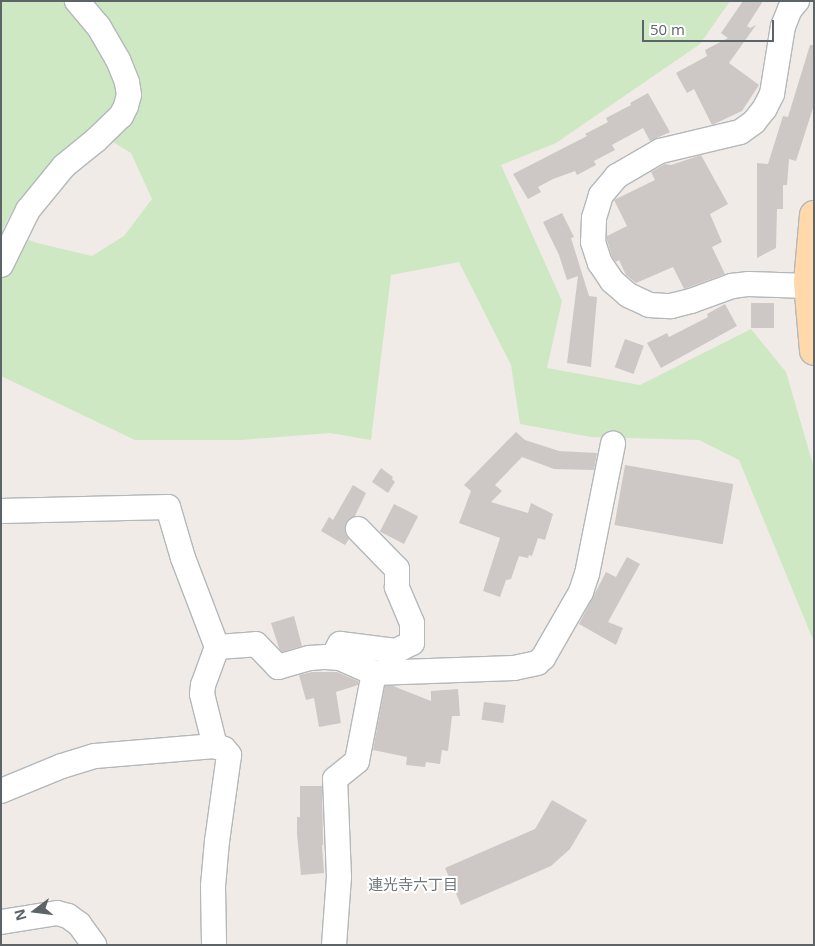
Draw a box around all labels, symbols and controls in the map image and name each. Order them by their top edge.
scale bar [645,10,778,42]
text: 50 m [650,19,685,39]
district label: 連光寺六丁目 [368,876,458,894]
north arrow [10,886,60,936]
text: N [9,907,31,923]

